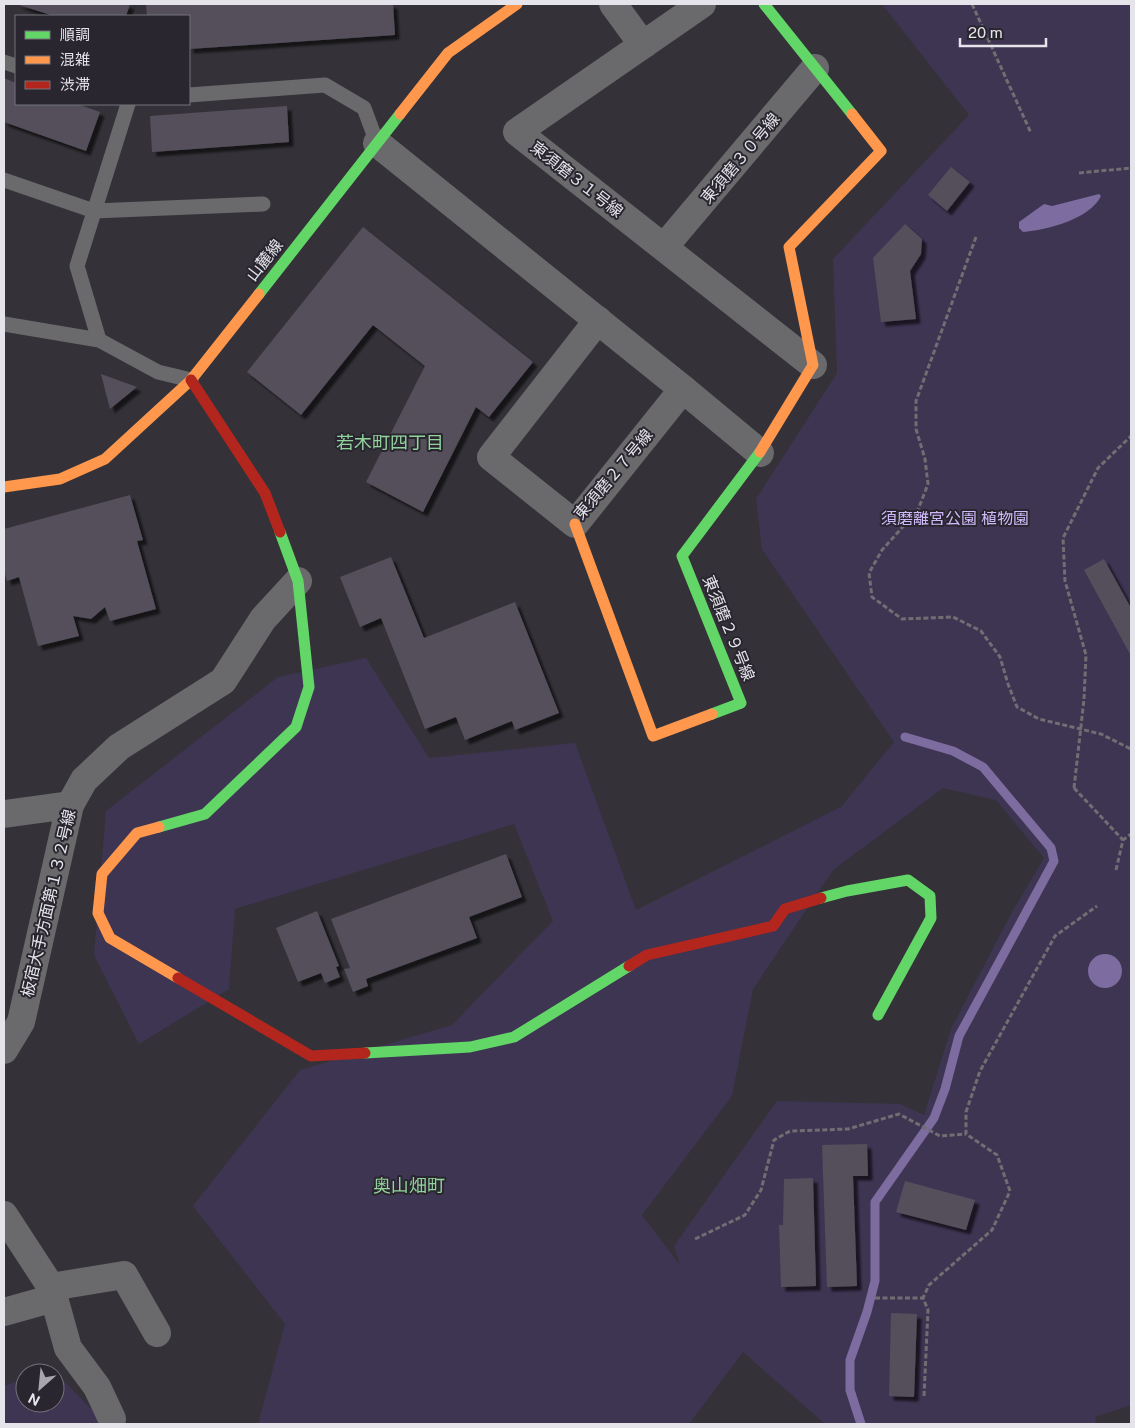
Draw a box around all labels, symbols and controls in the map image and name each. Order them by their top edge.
legend [15,15,190,105]
scale bar [960,15,1046,47]
text: 20 m [968,24,1003,41]
text: 順調 [60,26,90,43]
text: 混雑 [60,51,90,68]
text: 渋滞 [60,76,90,93]
street label: 東須磨３０号線 [697,109,784,207]
street label: 東須磨３１号線 [527,137,627,221]
street label: 山麓線 [242,236,287,285]
street label: 東須磨２７号線 [570,425,657,523]
district label: 若木町四丁目 [336,432,444,453]
park label: 須磨離宮公園 植物園 [881,509,1029,528]
street label: 東須磨２９号線 [699,573,758,684]
street label: 板宿大手方面第１３２号線 [18,807,79,999]
district label: 奥山畑町 [373,1175,445,1196]
north arrow [15,1363,65,1413]
text: N [26,1390,43,1409]

